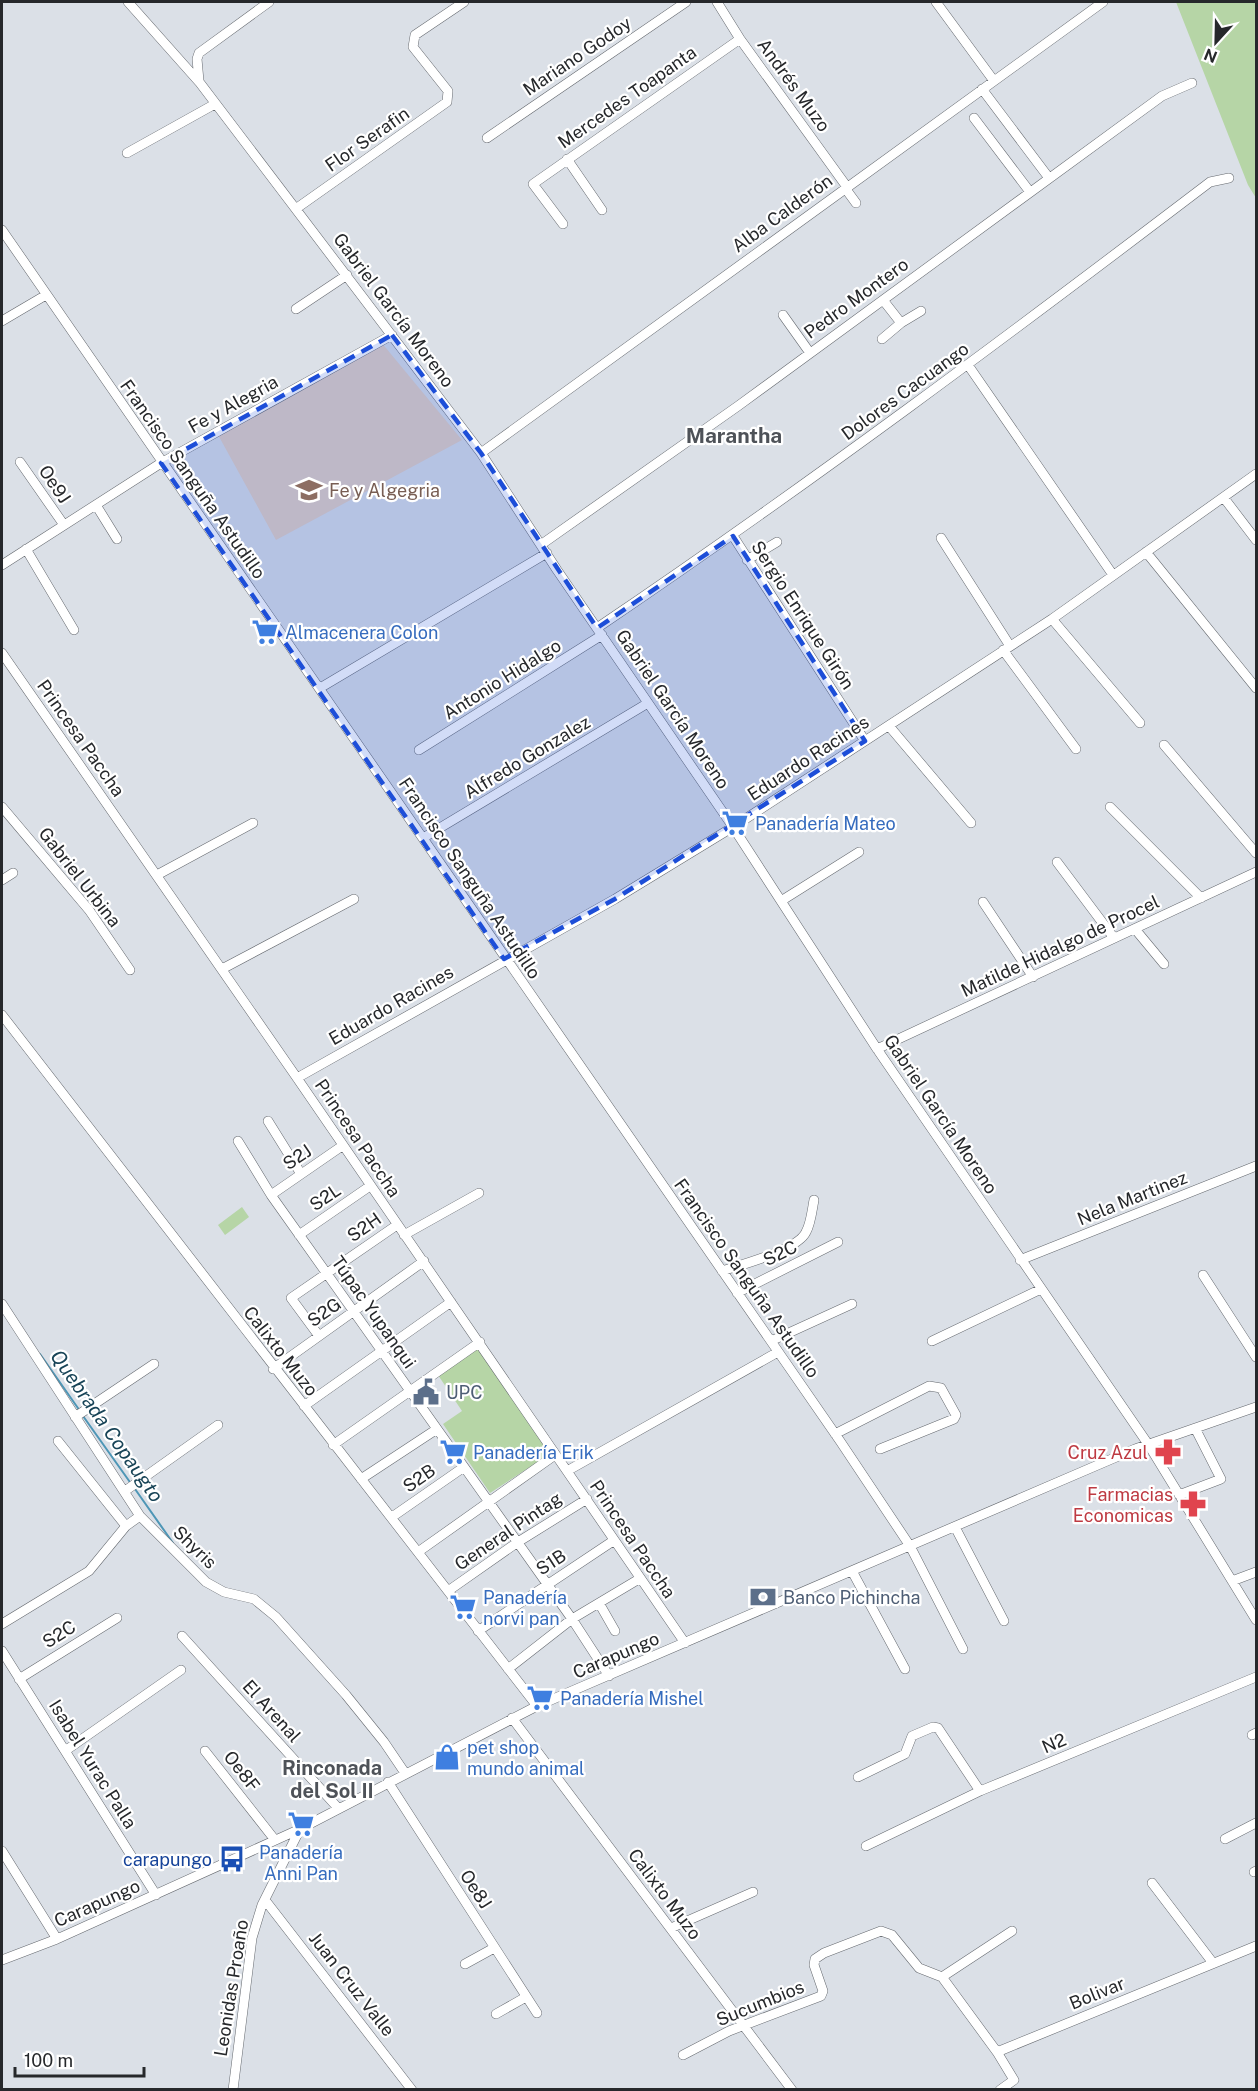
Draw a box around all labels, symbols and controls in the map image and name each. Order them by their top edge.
street label: Mariano Godoy [519,12,635,100]
north arrow [1186,12,1246,72]
street label: Andrés Muzo [753,34,835,136]
street label: Mercedes Toapanta [554,41,700,153]
text: N [1201,44,1220,67]
street label: Flor Serafin [321,102,413,176]
street label: Alba Calderón [728,170,836,256]
street label: Gabriel García Moreno [329,229,459,391]
street label: Pedro Montero [800,253,912,343]
street label: Dolores Cacuango [837,338,973,444]
street label: Fe y Alegria [184,371,282,437]
street label: Francisco Sanguña Astudillo [116,375,270,583]
district label: Marantha [686,423,782,448]
street label: Oe9J [35,461,75,507]
school or university icon: Fe y Algegria [294,475,324,505]
place label: Fe y Algegria [329,480,440,501]
street label: Sergio Enrique Girón [747,537,859,693]
supermarket icon: Almacenera Colon [250,617,280,647]
place label: Almacenera Colon [285,622,438,643]
street label: Gabriel García Moreno [612,625,734,793]
street label: Antonio Hidalgo [439,634,565,724]
street label: Princesa Paccha [33,676,129,800]
street label: Alfredo Gonzalez [460,711,594,803]
street label: Eduardo Racines [744,711,872,805]
street label: Francisco Sanguña Astudillo [395,773,545,983]
supermarket icon: Panadería Mateo [720,808,750,838]
place label: Panadería Mateo [755,813,896,834]
street label: Gabriel Urbina [35,823,125,931]
street label: Matilde Hidalgo de Procel [958,891,1162,1001]
street label: Eduardo Racines [325,961,457,1049]
street label: Gabriel García Moreno [880,1030,1002,1198]
street label: Princesa Paccha [311,1075,405,1201]
street label: S2J [279,1140,315,1174]
street label: Nela Martinez [1074,1166,1190,1230]
street label: Francisco Sanguña Astudillo [670,1174,824,1382]
street label: S2L [305,1179,345,1215]
street label: S2H [343,1208,385,1246]
street label: S2C [760,1236,800,1270]
street label: Túpac Yupanqui [327,1252,421,1372]
street label: S2G [303,1293,345,1331]
street label: Calixto Muzo [239,1302,323,1400]
water label: Quebrada Copaugto [45,1345,169,1507]
public building icon: UPC [411,1377,441,1407]
place label: UPC [446,1382,483,1403]
supermarket icon: Panadería Erik [438,1437,468,1467]
pharmacy icon: Cruz Azul [1153,1437,1183,1467]
place label: Panadería Erik [473,1442,594,1463]
place label: Cruz Azul [1068,1442,1148,1463]
street label: S2B [399,1459,439,1497]
street label: Princesa Paccha [586,1476,680,1602]
place label: Farmacias Economicas [1073,1484,1173,1526]
street label: General Pintag [450,1487,566,1575]
pharmacy icon: Farmacias Economicas [1178,1489,1208,1519]
street label: Shyris [169,1521,221,1573]
street label: S1B [532,1545,570,1579]
bank icon: Banco Pichincha [748,1582,778,1612]
place label: Panadería norvi pan [483,1587,567,1629]
place label: Banco Pichincha [783,1587,920,1608]
supermarket icon: Panadería norvi pan [448,1592,478,1622]
street label: S2C [39,1616,79,1652]
street label: Carapungo [570,1627,662,1683]
street label: El Arenal [239,1676,305,1746]
supermarket icon: Panadería Mishel [525,1683,555,1713]
place label: Panadería Mishel [560,1688,704,1709]
street label: Isabel Yurac Palla [45,1696,141,1832]
street label: N2 [1039,1729,1069,1757]
place label: pet shop mundo animal [467,1737,585,1779]
shop icon: pet shop mundo animal [432,1742,462,1772]
street label: Oe8F [220,1747,264,1795]
district label: Rinconada del Sol II [282,1756,382,1803]
supermarket icon: Panadería Anni Pan [286,1809,316,1839]
place label: Panadería Anni Pan [259,1842,343,1884]
bus stop icon: carapungo [217,1844,247,1874]
street label: Calixto Muzo [624,1844,706,1944]
place label: carapungo [123,1849,212,1870]
street label: Oe8J [456,1866,496,1912]
street label: Carapungo [51,1875,143,1931]
street label: Leonidas Proaño [210,1918,252,2058]
street label: Juan Cruz Valle [305,1928,399,2040]
street label: Bolivar [1066,1972,1128,2014]
street label: Sucumbios [713,1976,807,2030]
scale bar [15,2040,144,2078]
text: 100 m [24,2050,73,2071]

